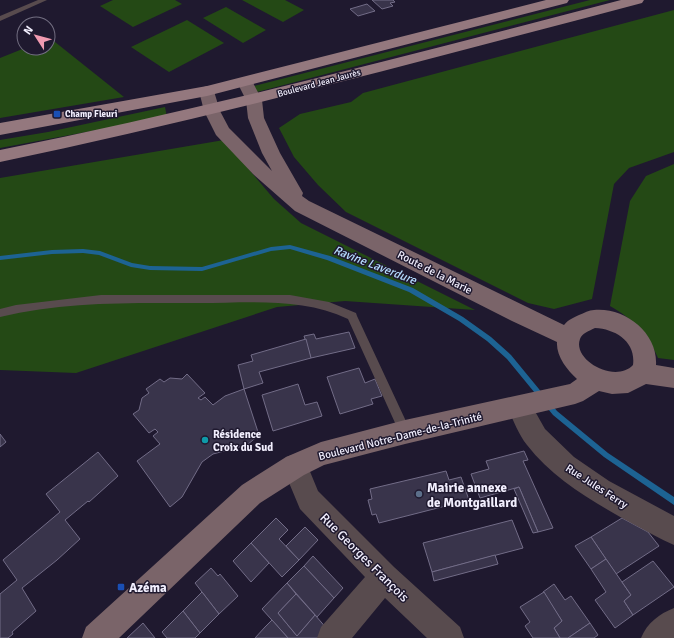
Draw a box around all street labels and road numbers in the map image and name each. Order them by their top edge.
street label: Boulevard Jean Jaurès [276,67,362,100]
street label: Route de la Marie [395,248,474,297]
street label: Boulevard Notre-Dame-de-la-Trinité [317,410,483,463]
street label: Rue Jules Ferry [563,461,631,512]
street label: Rue Georges François [317,510,412,606]

